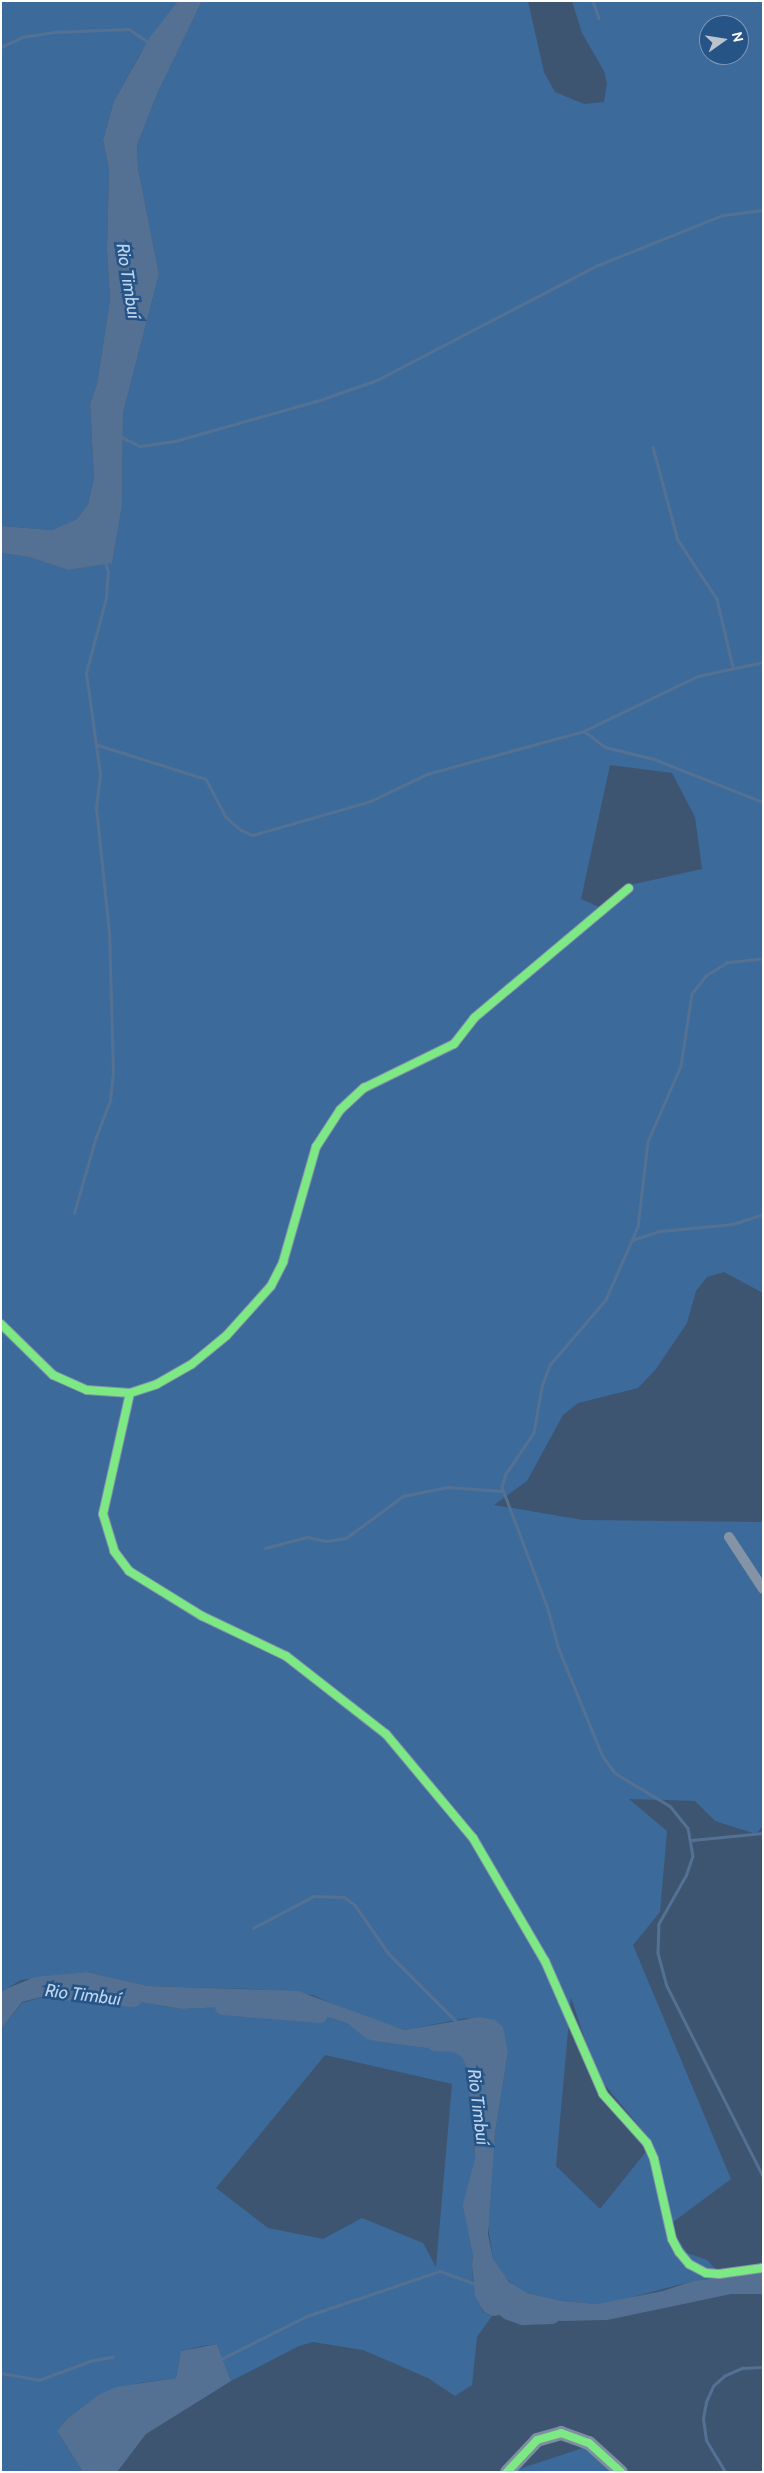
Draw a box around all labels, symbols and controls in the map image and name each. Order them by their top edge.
north arrow [699,15,749,65]
text: N [728,30,748,44]
water label: Rio Timbuí [111,242,145,320]
water label: Rio Timbuí [44,1980,122,2010]
water label: Rio Timbuí [463,2068,493,2146]

